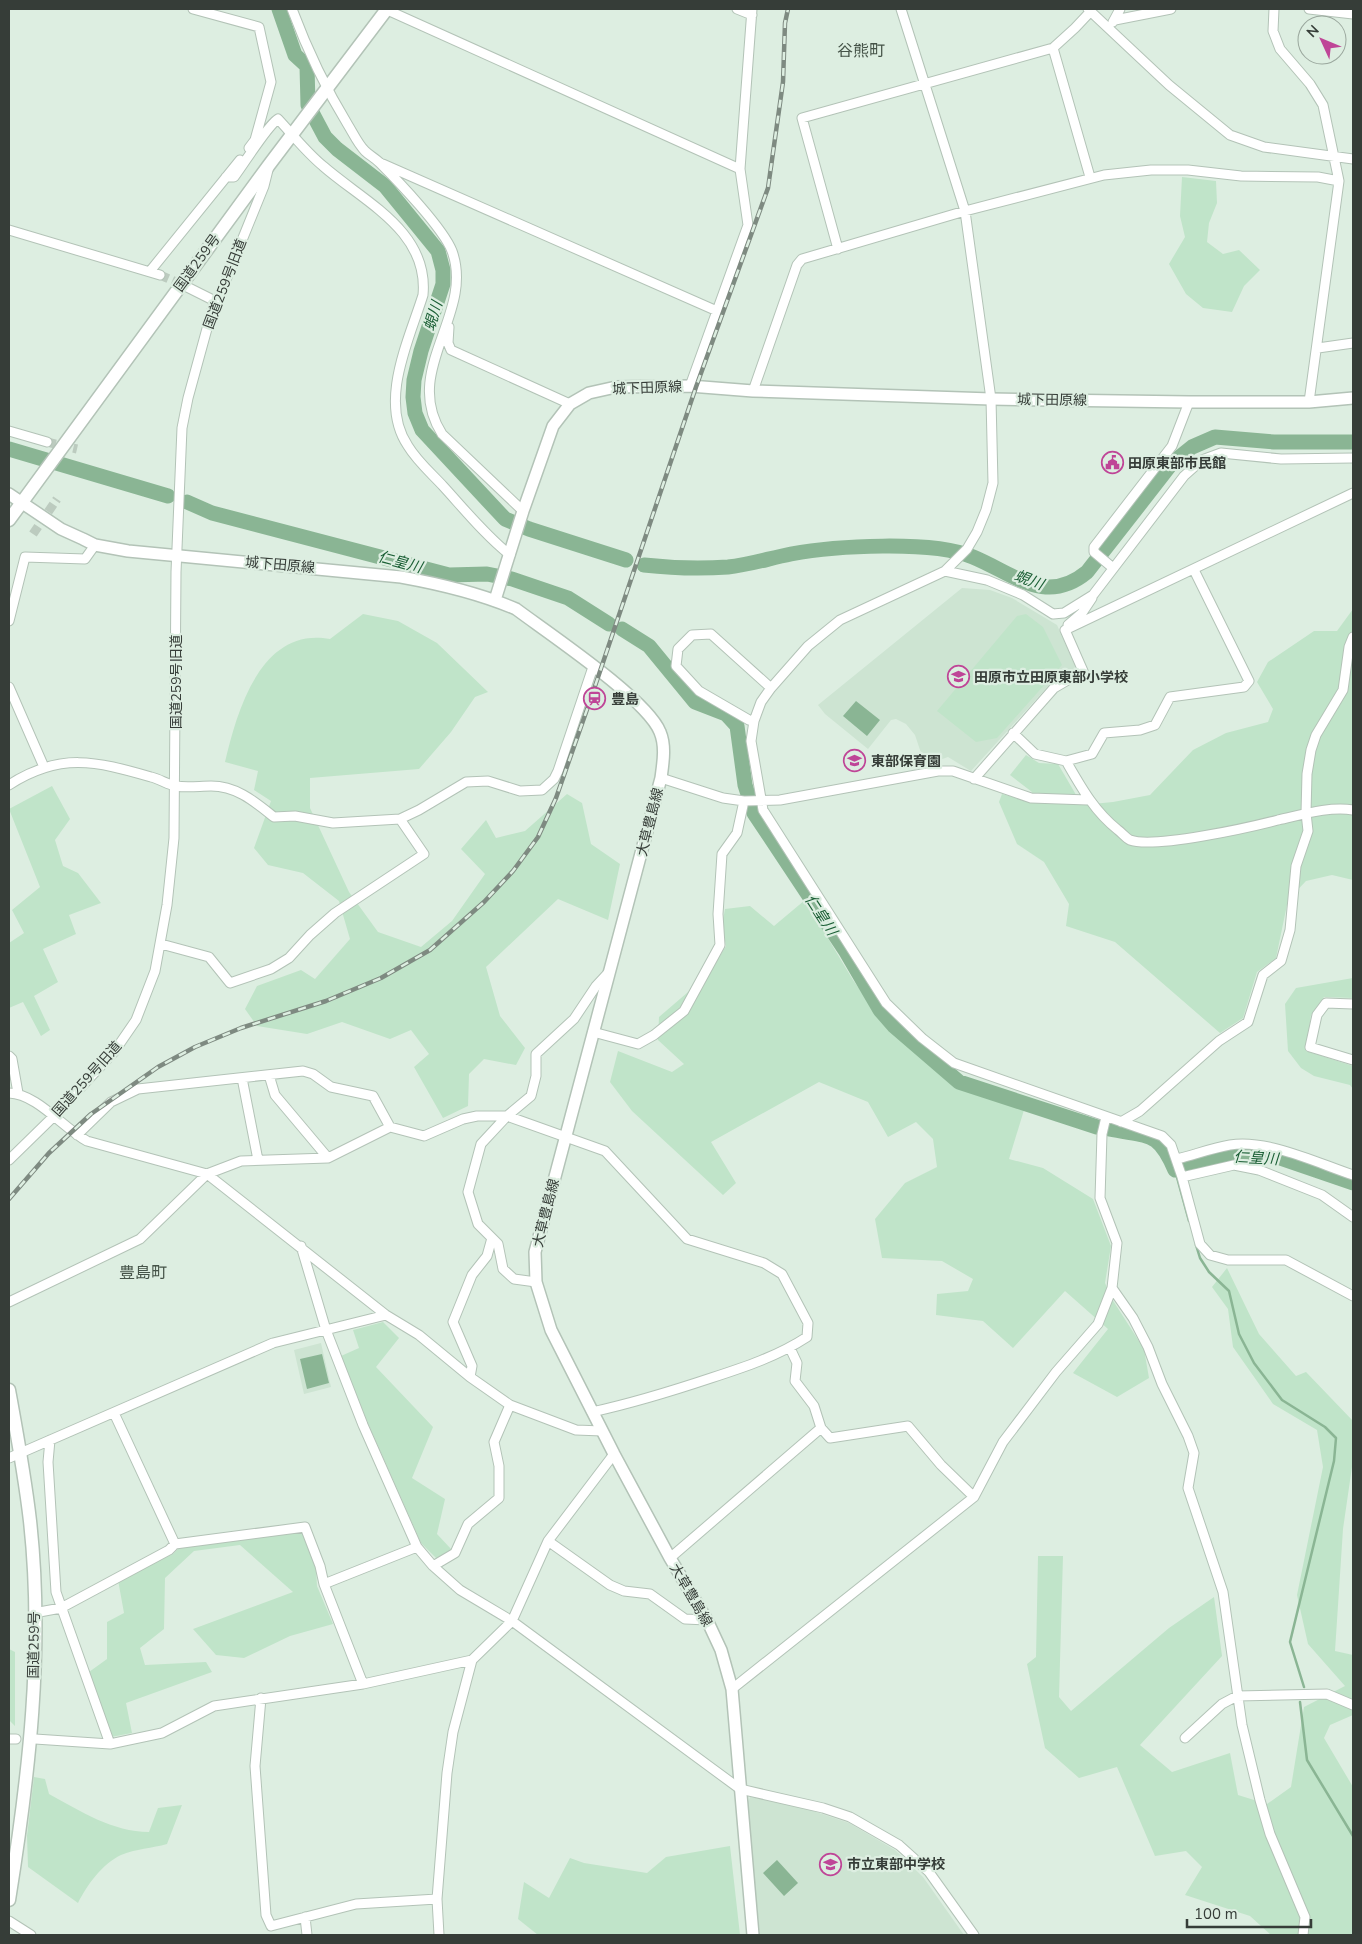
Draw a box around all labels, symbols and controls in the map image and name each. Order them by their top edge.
north arrow [1297,15,1347,65]
text: N [1303,21,1323,42]
district label: 谷熊町 [837,40,885,62]
street label: 国道259号 [170,230,224,296]
street label: 国道259号旧道 [199,236,251,332]
water label: 蜆川 [419,297,448,333]
street label: 城下田原線 [612,377,682,399]
street label: 城下田原線 [1017,390,1087,410]
public building icon: 田原東部市民館 [1100,451,1124,475]
place label: 田原東部市民館 [1128,454,1226,473]
water label: 仁皇川 [376,547,426,578]
street label: 城下田原線 [244,552,316,578]
water label: 蜆川 [1011,565,1048,595]
street label: 国道259号旧道 [167,634,186,730]
school or university icon: 田原市立田原東部小学校 [946,665,970,689]
place label: 田原市立田原東部小学校 [974,668,1128,687]
station icon: 豊島 [583,687,607,711]
place label: 豊島 [611,690,639,709]
school or university icon: 東部保育園 [843,749,867,773]
place label: 東部保育園 [871,752,941,771]
street label: 大草豊島線 [632,786,668,858]
water label: 仁皇川 [800,891,843,941]
street label: 国道259号旧道 [48,1037,126,1121]
water label: 仁皇川 [1233,1147,1281,1169]
street label: 大草豊島線 [528,1177,564,1249]
district label: 豊島町 [119,1262,167,1284]
street label: 大草豊島線 [665,1560,717,1630]
street label: 国道259号 [24,1611,44,1679]
school or university icon: 市立東部中学校 [819,1852,843,1876]
place label: 市立東部中学校 [847,1855,945,1874]
scale bar [1187,1896,1311,1928]
text: 100 m [1194,1904,1238,1924]

